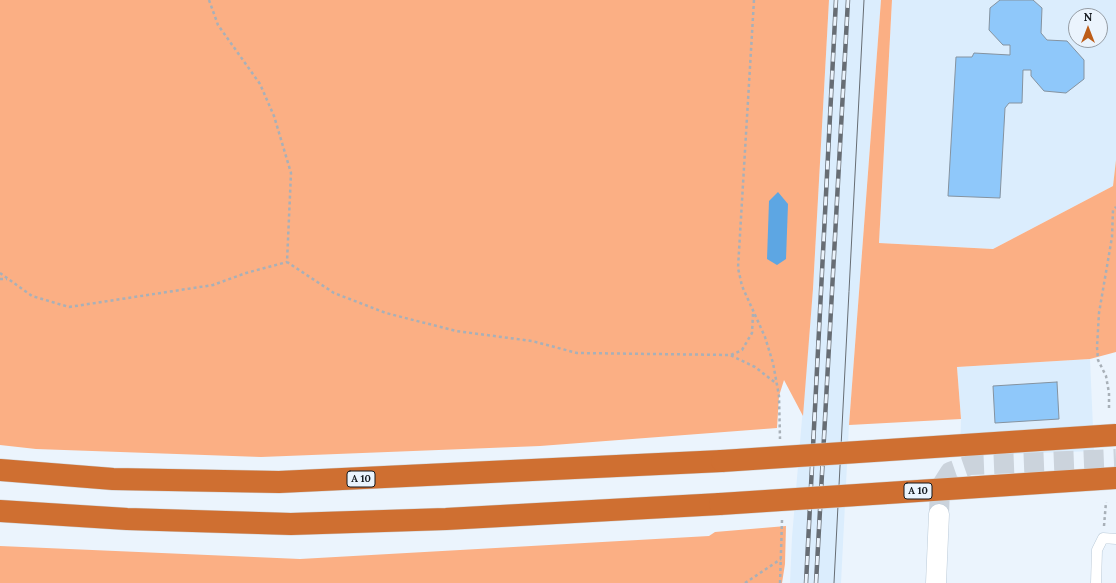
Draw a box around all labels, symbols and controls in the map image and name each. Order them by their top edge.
north arrow [1068,8,1108,48]
text: N [1084,10,1092,24]
road number: A 10 [347,471,375,487]
road number: A 10 [904,483,932,499]

